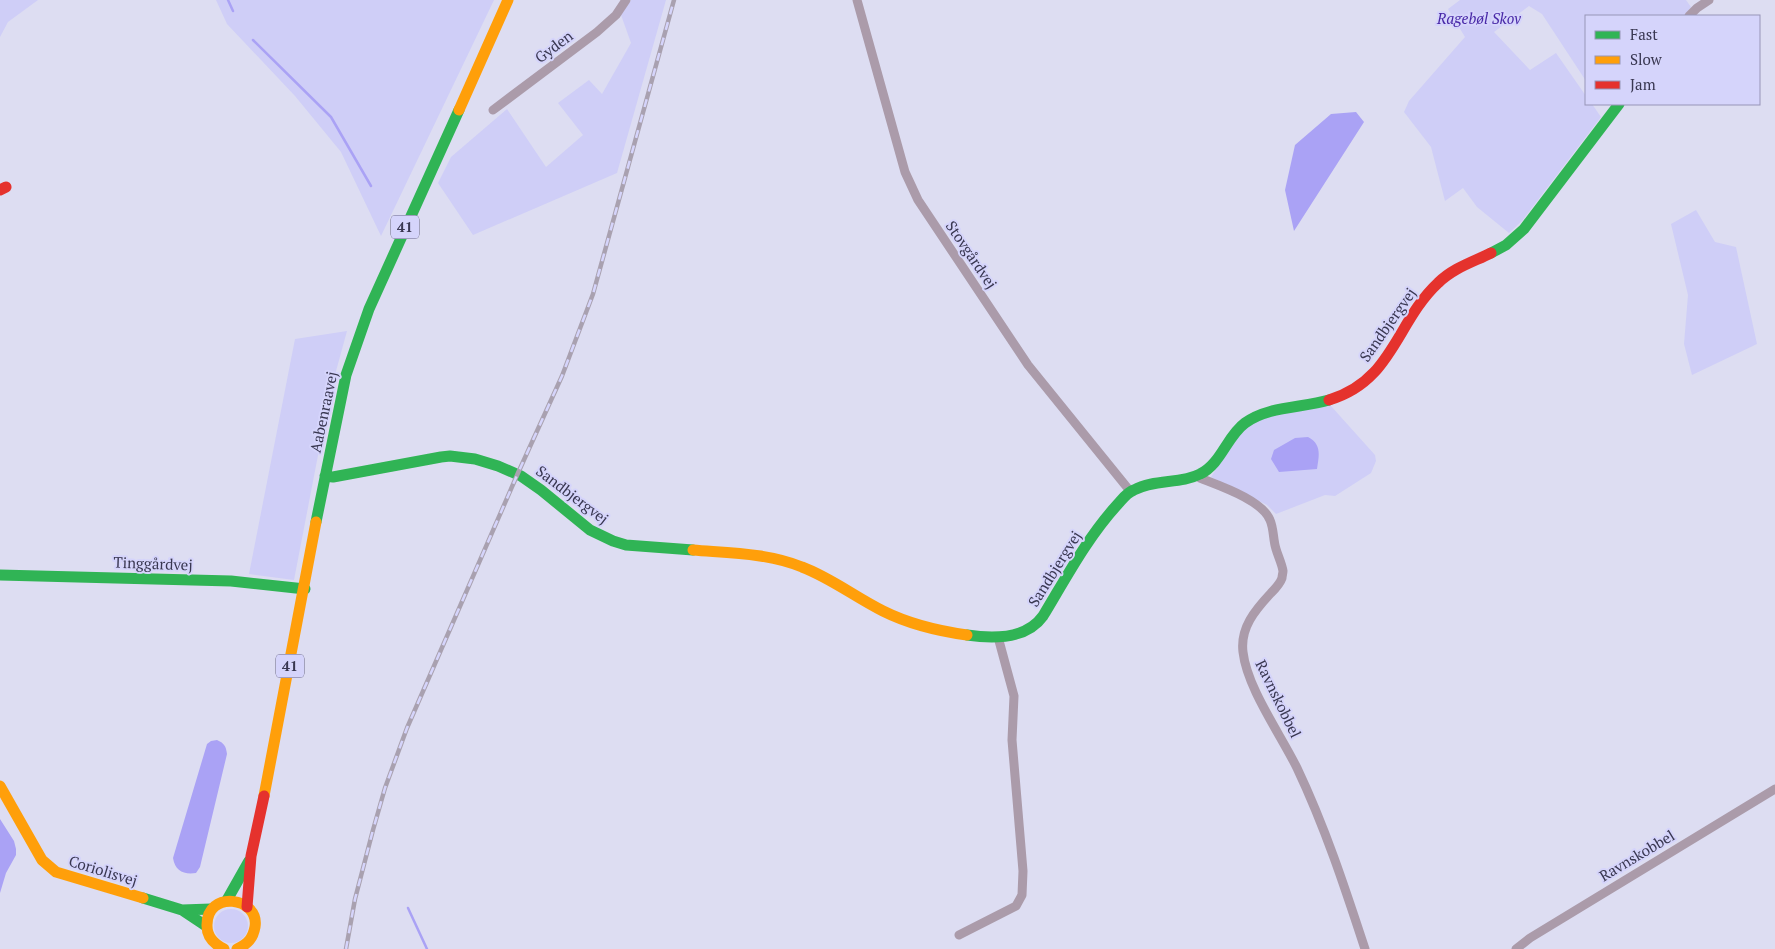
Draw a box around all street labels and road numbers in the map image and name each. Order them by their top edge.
street label: Gyden [530,25,577,67]
road number: 41 [391,216,419,238]
street label: Stovgårdvej [942,217,1002,292]
street label: Sandbjergvej [1354,284,1420,365]
street label: Aabenraavej [305,369,341,454]
street label: Sandbjergvej [532,460,613,528]
street label: Sandbjergvej [1023,527,1085,610]
street label: Tinggårdvej [113,552,193,574]
road number: 41 [276,654,304,678]
street label: Ravnskobbel [1251,656,1306,741]
street label: Ravnskobbel [1595,825,1678,885]
street label: Coriolisvej [66,850,140,890]

